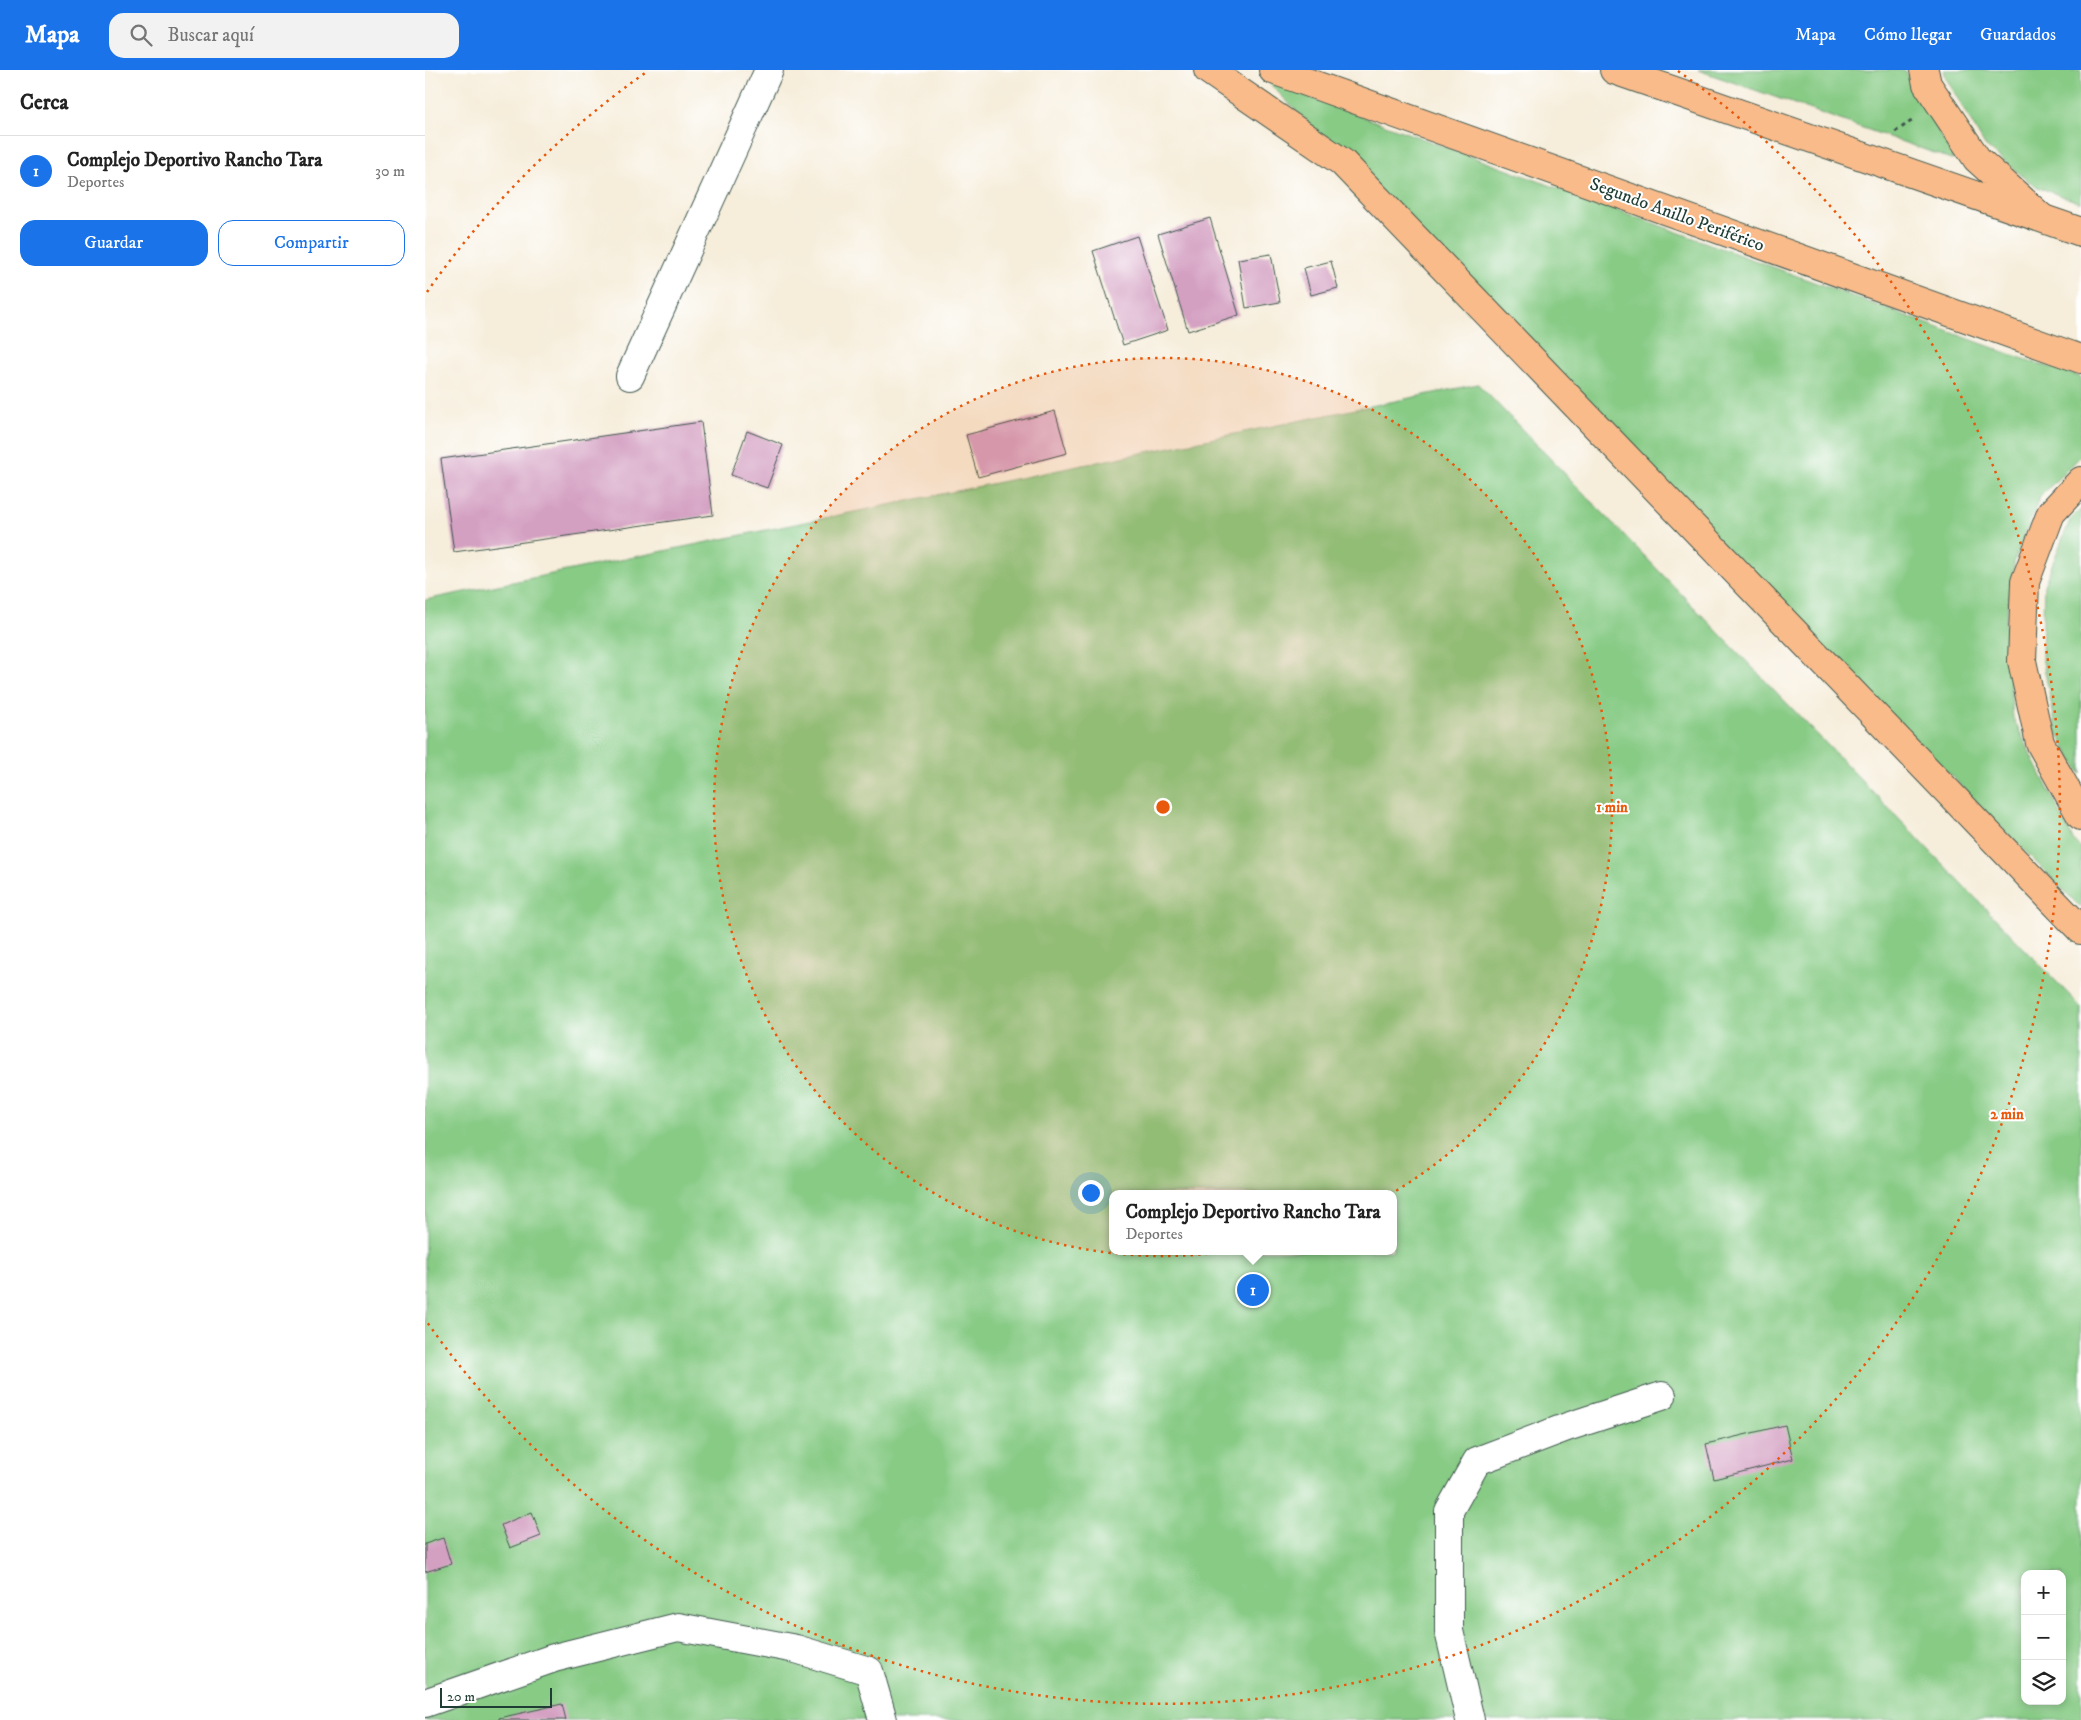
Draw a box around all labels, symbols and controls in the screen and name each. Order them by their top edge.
search box [109,13,459,58]
text: Mapa [25,20,79,50]
icon: search [127,21,155,49]
text: Buscar aquí [167,24,254,47]
text: Mapa [1795,24,1836,46]
text: Cómo llegar [1864,24,1952,46]
text: Guardados [1980,24,2056,46]
text: Cerca [20,90,68,116]
text: Complejo Deportivo Rancho Tara [67,149,322,172]
text: 1 [33,161,39,181]
text: 30 m [375,161,405,181]
text: Deportes [67,172,124,192]
street label: Segundo Anillo Periférico [1587,173,1768,257]
button: Guardar [20,220,208,266]
button: Compartir [218,220,405,266]
centre of rings [1154,798,1172,816]
text: 1 min [1596,798,1628,817]
text: 2 min [1990,1105,2024,1124]
your location [1078,1180,1104,1206]
popup [1109,1190,1397,1255]
text: Complejo Deportivo Rancho Tara [1125,1201,1381,1224]
text: Deportes [1125,1224,1183,1244]
pin: 1 [1237,1271,1269,1309]
map controls [2021,1570,2066,1705]
button: + [2021,1570,2066,1615]
button: − [2021,1615,2066,1660]
button: layers [2021,1660,2066,1705]
scale bar [440,1685,553,1708]
text: 20 m [447,1688,475,1706]

